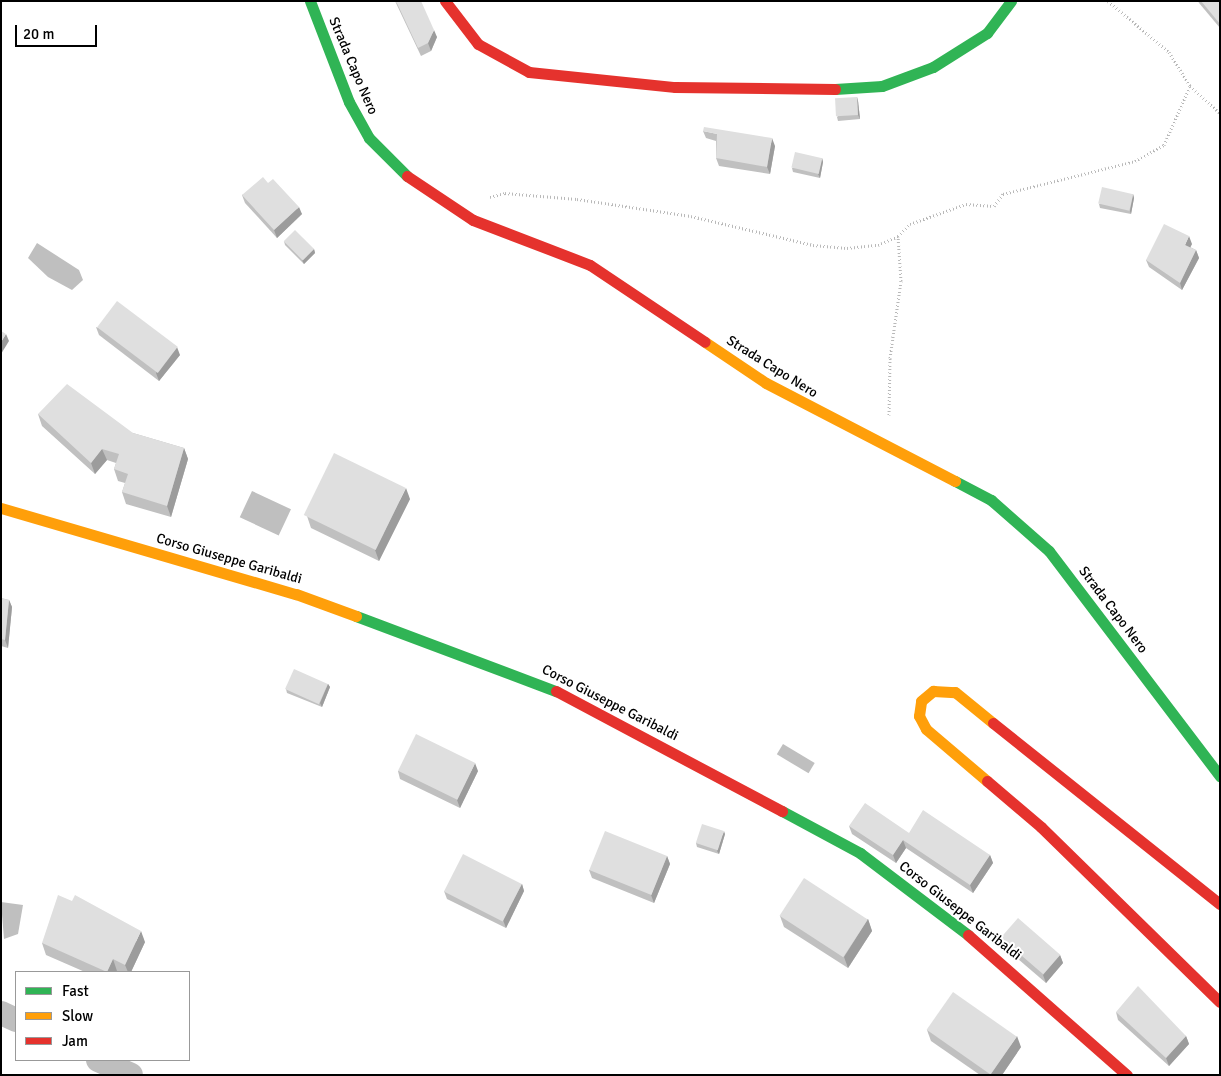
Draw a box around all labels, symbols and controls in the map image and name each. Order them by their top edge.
scale bar [18,15,100,47]
street label: Strada Capo Nero [325,15,381,117]
text: 20 m [23,25,54,43]
street label: Strada Capo Nero [723,332,821,402]
street label: Corso Giuseppe Garibaldi [154,530,304,588]
street label: Strada Capo Nero [1075,563,1151,657]
street label: Corso Giuseppe Garibaldi [539,661,681,745]
street label: Corso Giuseppe Garibaldi [895,858,1025,964]
legend [15,971,190,1061]
text: Fast [62,982,89,1000]
text: Slow [62,1007,93,1025]
text: Jam [62,1032,88,1050]

